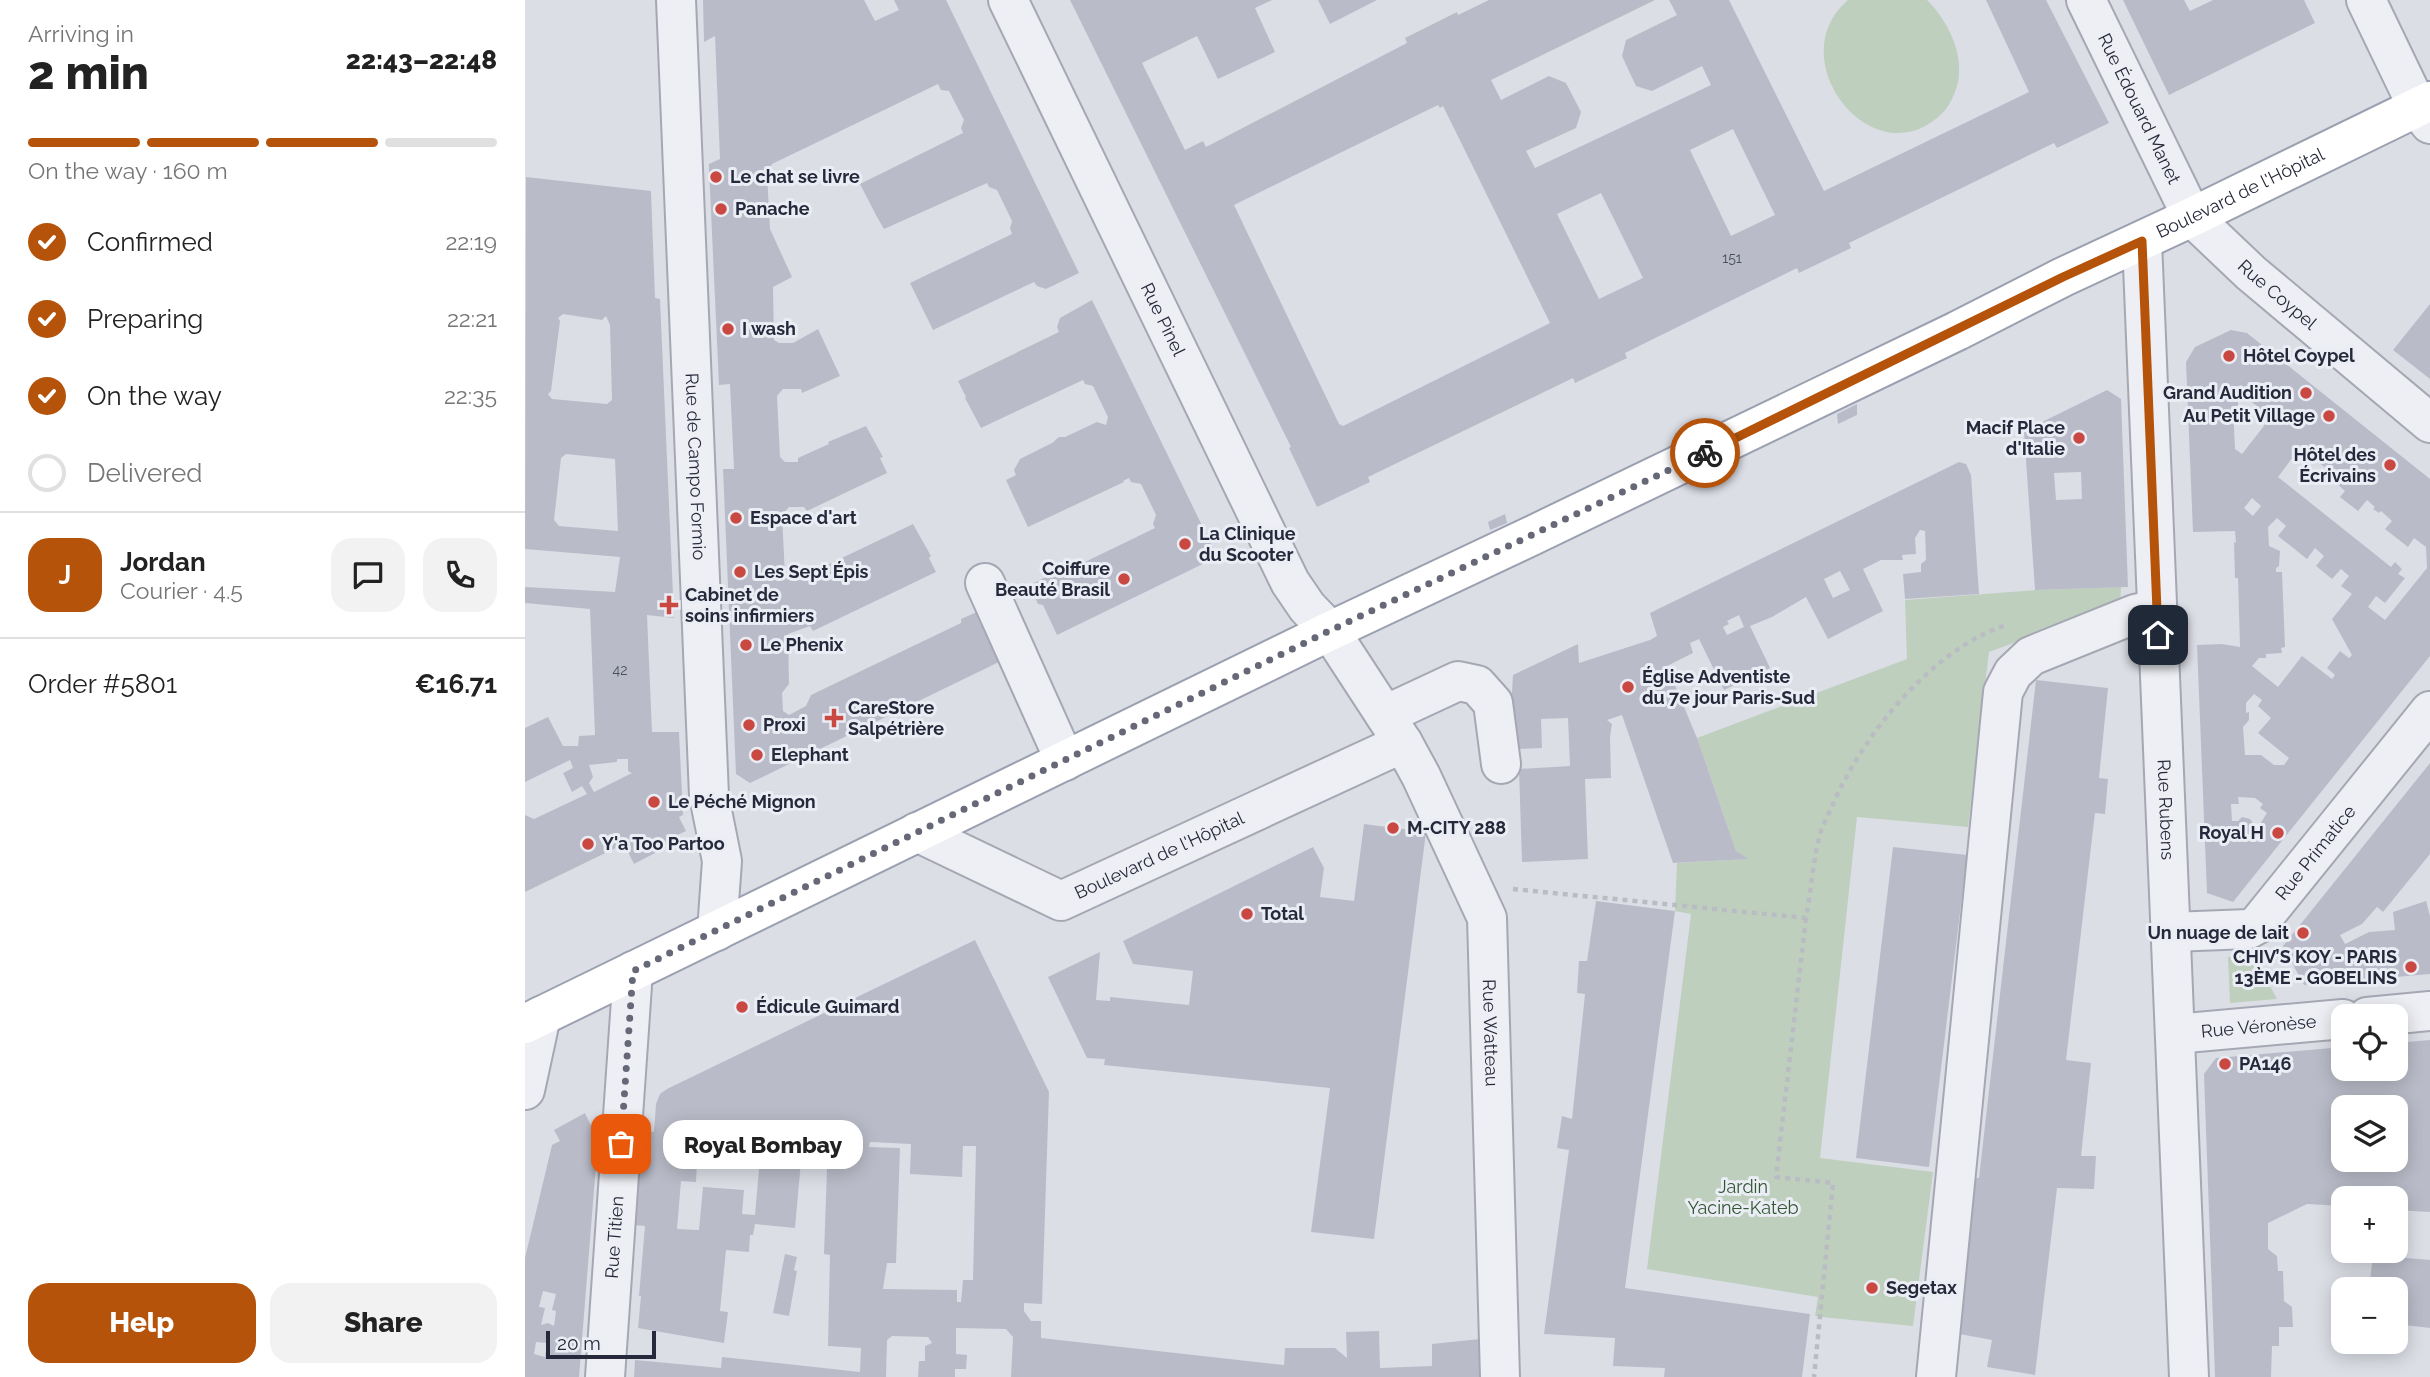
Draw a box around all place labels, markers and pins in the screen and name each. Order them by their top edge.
place label: Le chat se livre [730,166,860,187]
marker: Le chat se livre [708,169,724,185]
place label: Panache [735,198,810,219]
marker: Panache [713,201,729,217]
place label: I wash [742,318,796,339]
marker: I wash [720,321,736,337]
place label: Hôtel Coypel [2243,345,2355,366]
marker: Hôtel Coypel [2221,348,2237,364]
place label: Grand Audition [2163,382,2292,403]
marker: Grand Audition [2298,385,2314,401]
place label: Au Petit Village [2183,405,2315,426]
marker: Au Petit Village [2321,408,2337,424]
place label: Macif Place d'Italie [1966,417,2065,459]
marker: Macif Place d'Italie [2071,430,2087,446]
place label: Hôtel des Écrivains [2294,444,2376,486]
marker: Hôtel des Écrivains [2382,457,2398,473]
place label: Espace d'art [750,507,857,528]
marker: Espace d'art [728,510,744,526]
place label: La Clinique du Scooter [1199,523,1296,565]
marker: La Clinique du Scooter [1177,536,1193,552]
place label: Coiffure Beauté Brasil [995,558,1110,600]
place label: Les Sept Épis [754,561,869,582]
marker: Les Sept Épis [732,564,748,580]
marker: Coiffure Beauté Brasil [1116,571,1132,587]
place label: Cabinet de soins infirmiers [685,584,814,626]
marker: Cabinet de soins infirmiers [659,595,679,615]
pin [2128,605,2188,665]
place label: Le Phenix [760,634,844,655]
marker: Le Phenix [738,637,754,653]
place label: Église Adventiste du 7e jour Paris-Sud [1642,666,1815,708]
marker: Église Adventiste du 7e jour Paris-Sud [1620,679,1636,695]
place label: CareStore Salpétrière [848,697,944,739]
marker: CareStore Salpétrière [826,710,842,726]
place label: Proxi [763,714,806,735]
marker: Proxi [741,717,757,733]
place label: Elephant [771,744,849,765]
marker: Elephant [749,747,765,763]
place label: Le Péché Mignon [668,791,816,812]
marker: Le Péché Mignon [646,794,662,810]
place label: M-CITY 288 [1407,817,1506,838]
marker: M-CITY 288 [1385,820,1401,836]
place label: Royal H [2199,822,2264,843]
marker: Royal H [2270,825,2286,841]
place label: Y'a Too Partoo [602,833,725,854]
marker: Y'a Too Partoo [580,836,596,852]
place label: Total [1261,903,1304,924]
marker: Total [1239,906,1255,922]
place label: Un nuage de lait [2147,922,2289,943]
marker: Un nuage de lait [2295,925,2311,941]
place label: CHIV’S KOY - PARIS 13ÈME - GOBELINS [2233,946,2397,988]
marker: CHIV’S KOY - PARIS 13ÈME - GOBELINS [2403,959,2419,975]
place label: Édicule Guimard [756,996,899,1017]
marker: Édicule Guimard [734,999,750,1015]
place label: PA146 [2239,1053,2292,1074]
marker: PA146 [2217,1056,2233,1072]
pin [591,1114,651,1174]
callout: Royal Bombay [663,1120,863,1168]
place label: Segetax [1886,1277,1957,1298]
marker: Segetax [1864,1280,1880,1296]

